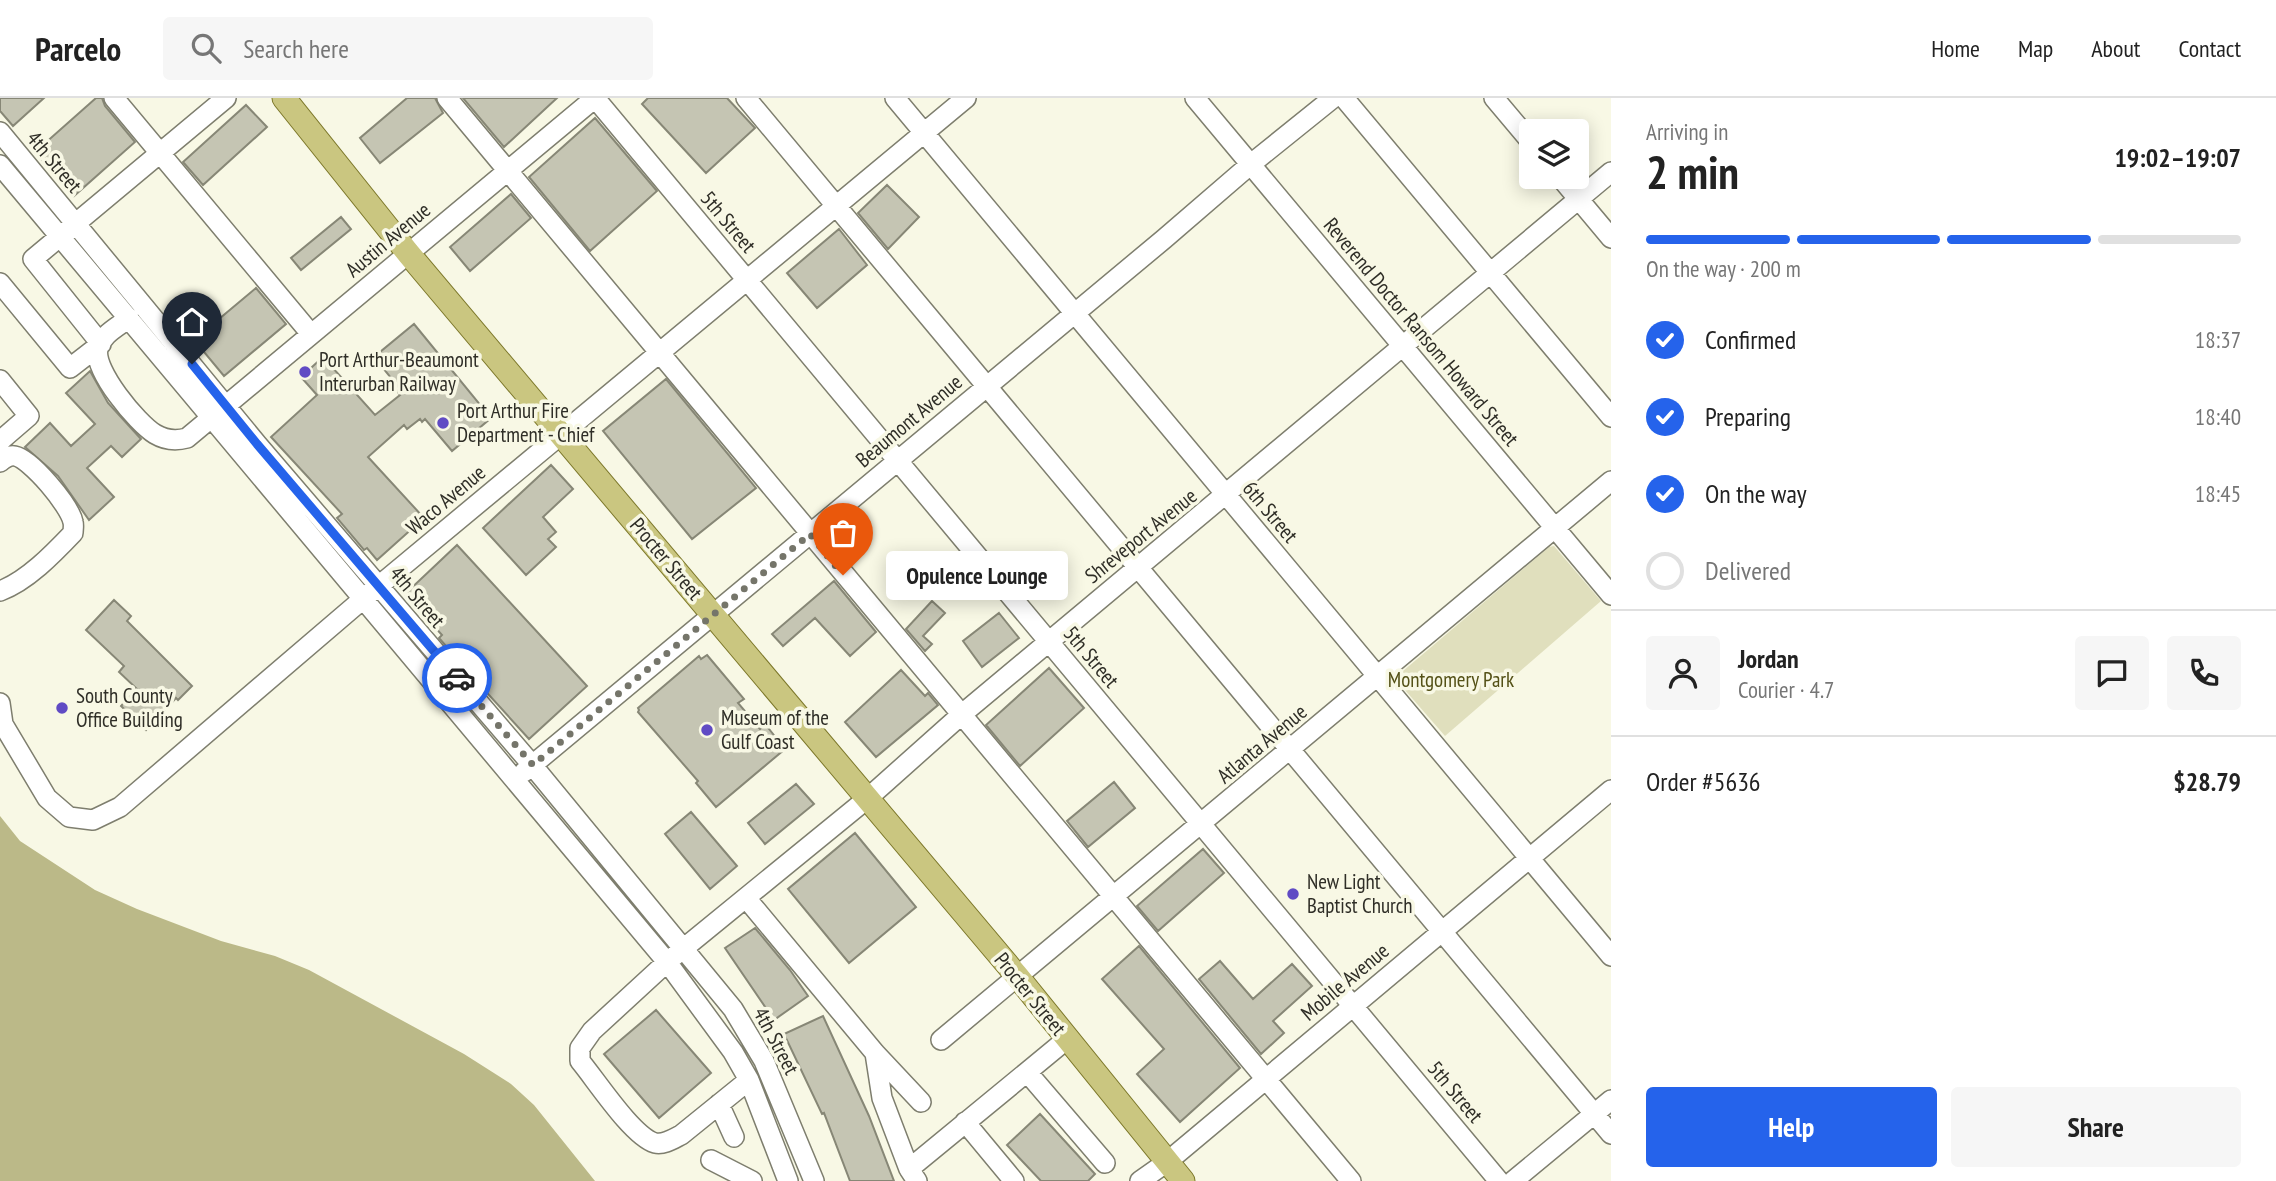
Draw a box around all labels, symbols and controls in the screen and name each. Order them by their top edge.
search box [163,17,653,80]
text: Parcelo [35,27,121,70]
icon: search [187,29,225,67]
text: Search here [243,32,349,65]
text: Home [1931,33,1980,64]
text: Map [2018,33,2053,64]
text: About [2091,33,2140,64]
text: Contact [2178,33,2241,64]
text: Arriving in [1646,117,1728,146]
map controls [1519,119,1589,189]
button: layers [1519,119,1589,189]
street label: 4th Street [21,125,88,198]
text: 19:02–19:07 [2114,141,2241,174]
text: 2 min [1646,142,1739,202]
street label: 5th Street [695,185,762,258]
street label: Austin Avenue [340,196,436,283]
street label: Reverend Doctor Ransom Howard Street [1318,212,1525,451]
text: On the way · 200 m [1646,254,1801,283]
pin [162,292,222,364]
icon: home [173,303,211,341]
icon: check [1646,321,1684,359]
text: Confirmed [1705,323,1796,356]
text: 18:37 [2195,325,2241,354]
place label: Port Arthur-Beaumont Interurban Railway [319,346,479,397]
marker: Port Arthur-Beaumont Interurban Railway [297,364,313,380]
street label: Beaumont Avenue [850,368,967,473]
place label: Port Arthur Fire Department - Chief [457,397,595,448]
icon: check [1646,398,1684,436]
text: Preparing [1705,400,1791,433]
text: 18:40 [2195,402,2241,431]
marker: Port Arthur Fire Department - Chief [435,415,451,431]
street label: Waco Avenue [401,459,491,540]
street label: 6th Street [1237,475,1304,548]
icon: check [1646,475,1684,513]
text: On the way [1705,477,1807,510]
text: 18:45 [2195,479,2241,508]
street label: Shreveport Avenue [1079,482,1202,589]
pin [813,503,873,575]
street label: Procter Street [624,512,709,606]
icon: bag [824,514,862,552]
callout: Opulence Lounge [885,550,1067,600]
text: Delivered [1705,554,1791,587]
street label: 4th Street [384,560,451,633]
text: Opulence Lounge [906,561,1048,590]
street label: 5th Street [1058,620,1125,693]
button: person [1646,636,1720,710]
button: chat [2075,636,2149,710]
button: phone [2167,636,2241,710]
text: Jordan [1738,642,1799,675]
courier [422,643,492,713]
icon: car [438,659,476,697]
park label: Montgomery Park [1388,666,1514,693]
text: Courier · 4.7 [1738,675,1834,704]
place label: South County Office Building [76,682,183,733]
street label: Atlanta Avenue [1211,698,1312,789]
marker: South County Office Building [54,700,70,716]
place label: Museum of the Gulf Coast [721,704,829,755]
marker: Museum of the Gulf Coast [699,722,715,738]
text: Order #5636 [1646,765,1761,798]
text: $28.79 [2173,765,2241,798]
place label: New Light Baptist Church [1307,868,1413,919]
marker: New Light Baptist Church [1285,886,1301,902]
street label: Mobile Avenue [1295,937,1394,1026]
street label: Procter Street [989,947,1072,1041]
street label: 4th Street [748,1002,805,1079]
street label: 5th Street [1422,1055,1489,1128]
button: Help [1646,1087,1937,1167]
button: Share [1951,1087,2241,1167]

